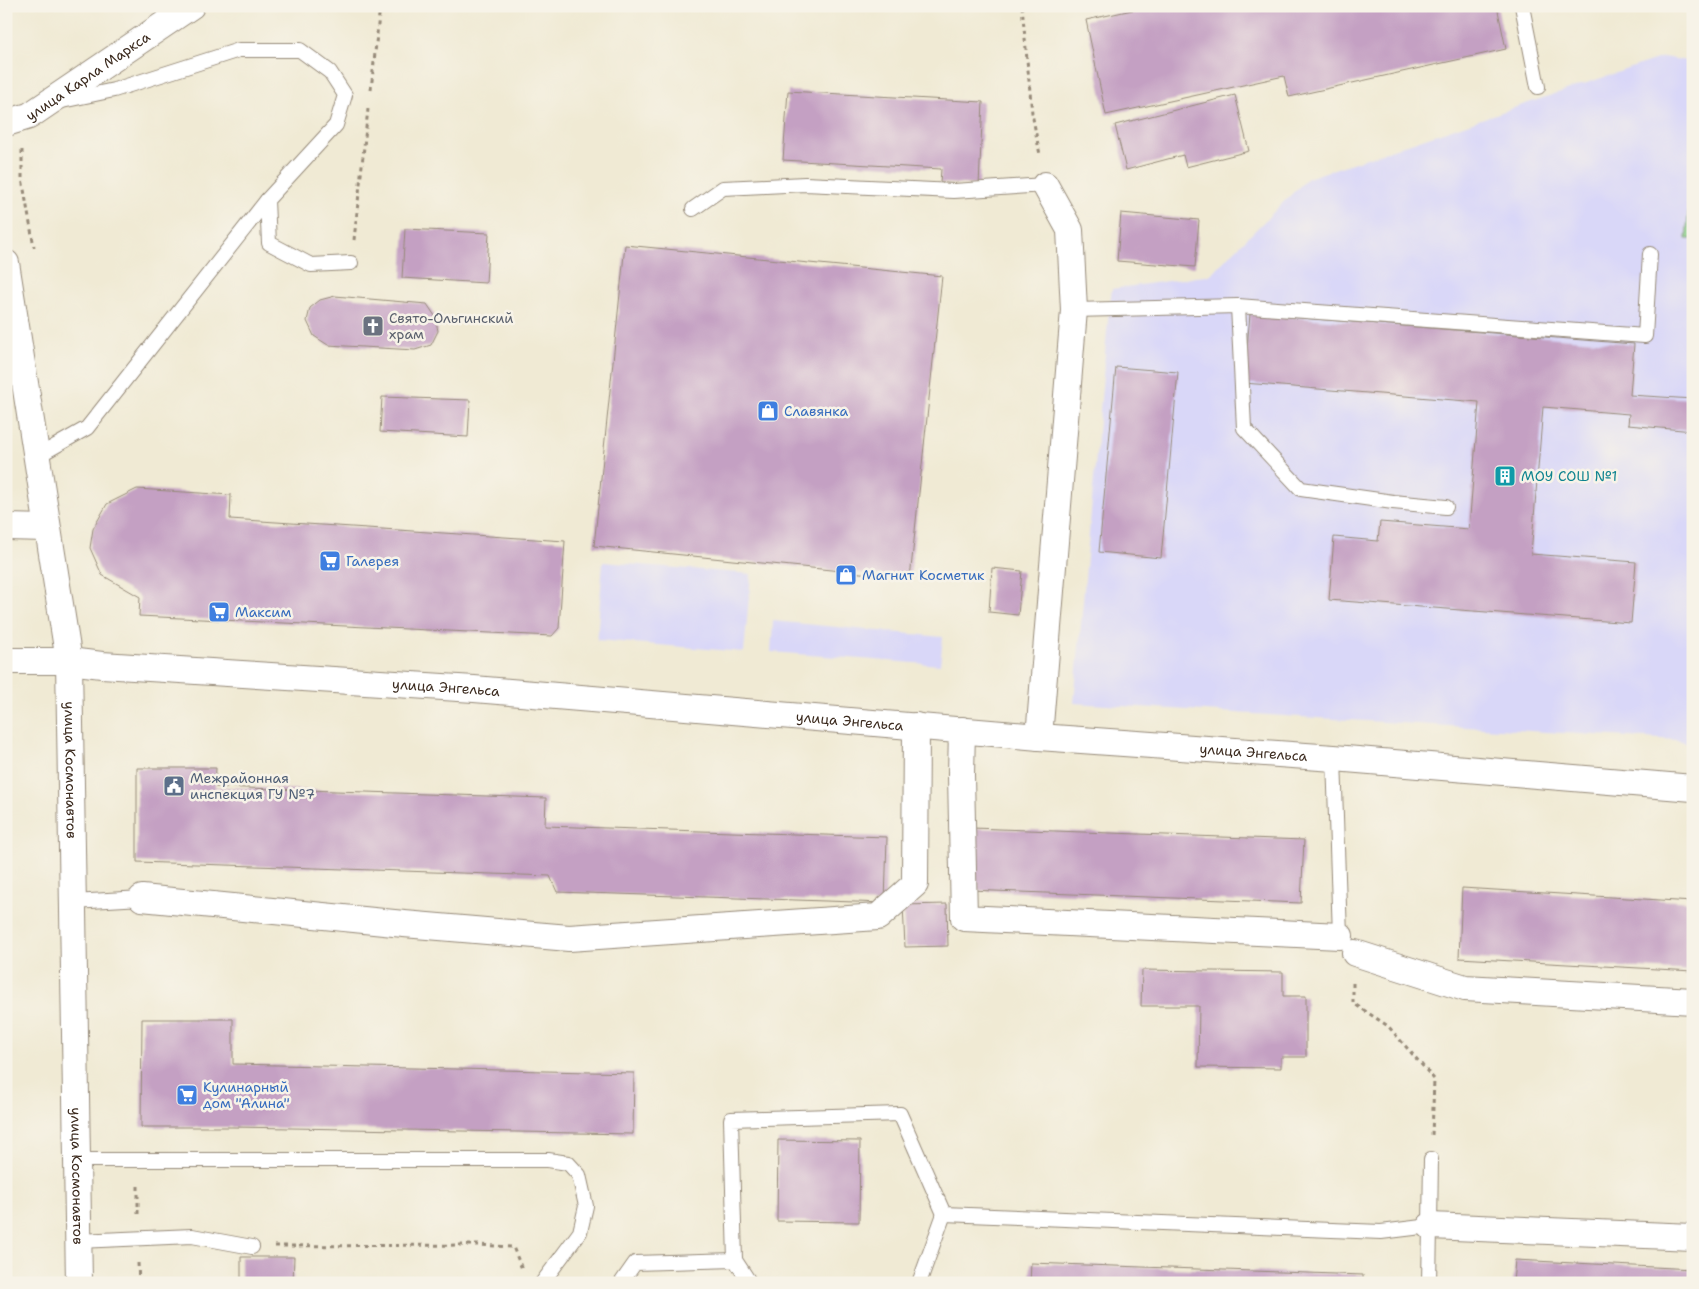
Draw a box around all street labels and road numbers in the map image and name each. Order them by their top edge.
street label: улица Карла Маркса [22,27,154,125]
street label: улица Энгельса [392,675,501,700]
street label: улица Космонавтов [61,701,81,839]
street label: улица Энгельса [795,707,904,734]
street label: улица Энгельса [1199,739,1308,765]
street label: улица Космонавтов [67,1107,87,1245]

